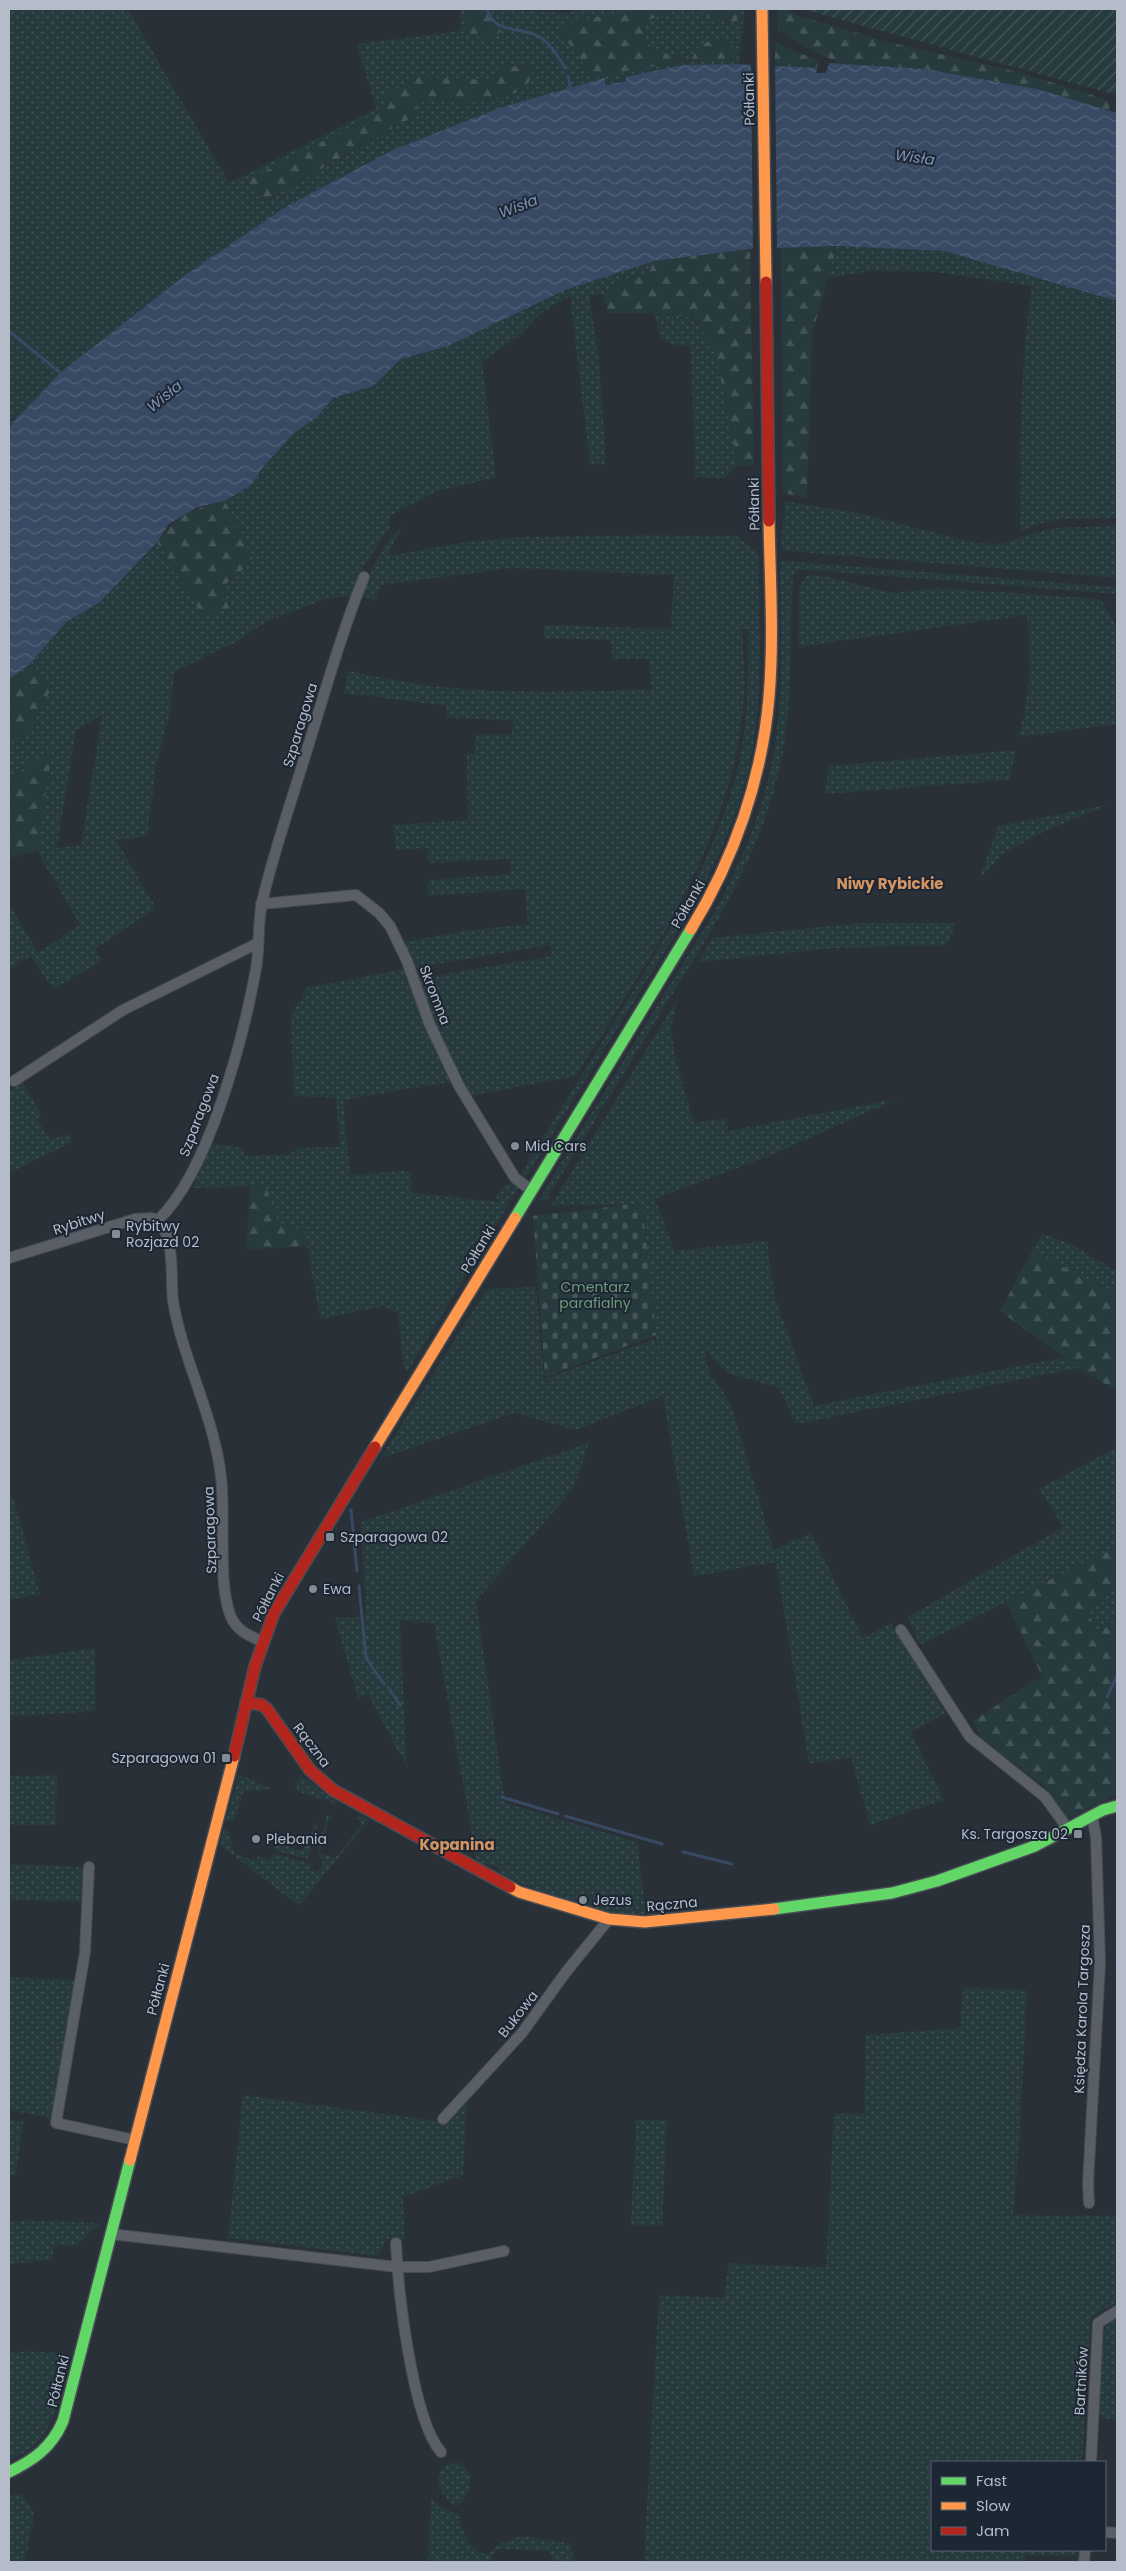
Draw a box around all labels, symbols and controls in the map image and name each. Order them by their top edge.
street label: Półłanki [739,72,759,126]
water label: Wisła [894,144,936,170]
water label: Wisła [496,189,540,223]
water label: Wisła [142,375,186,417]
street label: Półłanki [744,477,764,531]
street label: Szparagowa [278,680,322,770]
district label: Niwy Rybickie [836,873,944,894]
street label: Półłanki [666,876,710,932]
street label: Skromna [414,962,456,1028]
street label: Szparagowa [174,1071,224,1159]
place label: Mid Cars [525,1136,587,1156]
marker: Mid Cars [509,1140,521,1152]
street label: Rybitwy [50,1204,108,1240]
place label: Rybitwy Rozjazd 02 [126,1216,199,1252]
street label: Półłanki [456,1221,500,1277]
marker: Rybitwy Rozjazd 02 [110,1228,122,1240]
park label: Cmentarz parafialny [559,1277,631,1313]
street label: Szparagowa [198,1486,222,1574]
place label: Szparagowa 02 [340,1527,448,1547]
marker: Szparagowa 02 [324,1531,336,1543]
street label: Półłanki [247,1569,289,1625]
place label: Ewa [323,1579,351,1599]
marker: Ewa [307,1583,319,1595]
street label: Rączna [289,1719,335,1771]
place label: Szparagowa 01 [111,1748,216,1768]
marker: Szparagowa 01 [220,1752,232,1764]
place label: Ks. Targosza 02 [961,1824,1068,1844]
marker: Ks. Targosza 02 [1072,1828,1084,1840]
place label: Plebania [266,1829,327,1849]
marker: Plebania [250,1833,262,1845]
district label: Kopanina [419,1834,495,1855]
place label: Jezus [593,1890,632,1910]
street label: Rączna [646,1892,698,1916]
marker: Jezus [577,1894,589,1906]
street label: Księdza Karola Targosza [1069,1924,1095,2094]
street label: Półłanki [141,1961,175,2017]
street label: Bukowa [493,1986,543,2042]
street label: Bartników [1069,2346,1093,2416]
street label: Półłanki [42,2353,74,2409]
legend [931,2461,1106,2551]
text: Fast [976,2470,1007,2491]
text: Slow [976,2495,1011,2516]
text: Jam [976,2520,1010,2541]

